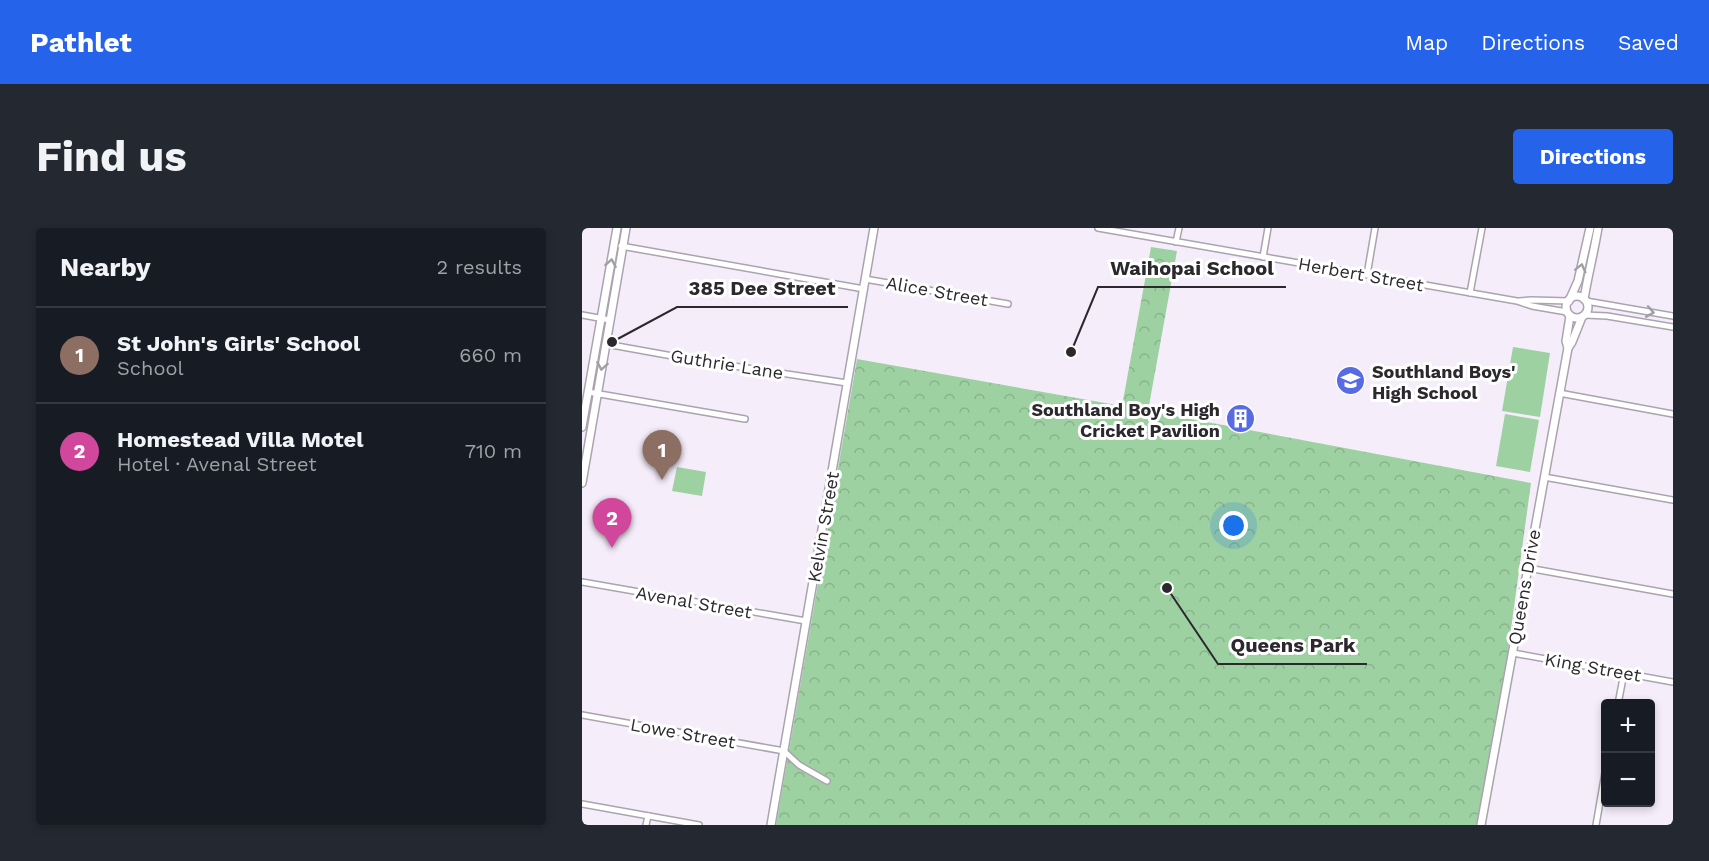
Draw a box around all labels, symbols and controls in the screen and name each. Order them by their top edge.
text: Pathlet [30,26,132,59]
text: Map [1405,30,1448,55]
text: Directions [1481,30,1585,55]
text: Saved [1618,30,1679,55]
button: Directions [1513,129,1673,184]
text: Find us [36,132,187,181]
callout: Waihopai School [1098,249,1286,287]
text: Nearby [60,252,151,282]
street label: Herbert Street [1297,253,1426,295]
text: 2 results [437,255,522,279]
text: Waihopai School [1110,256,1274,280]
one-way arrow [604,258,616,268]
one-way arrow [1574,263,1587,273]
callout: 385 Dee Street [677,269,848,307]
street label: Alice Street [884,272,990,310]
text: 385 Dee Street [689,276,836,300]
one-way arrow [1644,305,1654,318]
text: St John's Girls' School [117,331,360,356]
text: 1 [75,343,84,367]
text: 660 m [459,343,522,367]
street label: Guthrie Lane [669,345,785,383]
text: School [117,356,184,380]
one-way arrow [596,361,609,371]
place label: Southland Boys' High School [1372,361,1515,403]
school or university icon: Southland Boys' High School [1335,365,1367,397]
place label: Southland Boy's High Cricket Pavilion [1031,399,1220,441]
building icon: Southland Boy's High Cricket Pavilion [1225,403,1257,435]
text: Homestead Villa Motel [117,427,363,452]
pin: 1 [642,430,682,480]
text: 2 [74,439,85,463]
text: 710 m [465,439,522,463]
text: Hotel · Avenal Street [117,452,317,476]
street label: Kelvin Street [803,469,843,584]
pin: 2 [592,498,632,548]
your location [1219,511,1248,540]
street label: Queens Drive [1504,528,1544,646]
street label: Avenal Street [634,581,754,623]
callout: Queens Park [1218,626,1367,664]
text: Queens Park [1230,633,1356,657]
street label: King Street [1543,648,1643,686]
map controls [1601,699,1655,807]
button: + [1601,699,1655,753]
street label: Lowe Street [629,713,738,753]
button: − [1601,753,1655,807]

